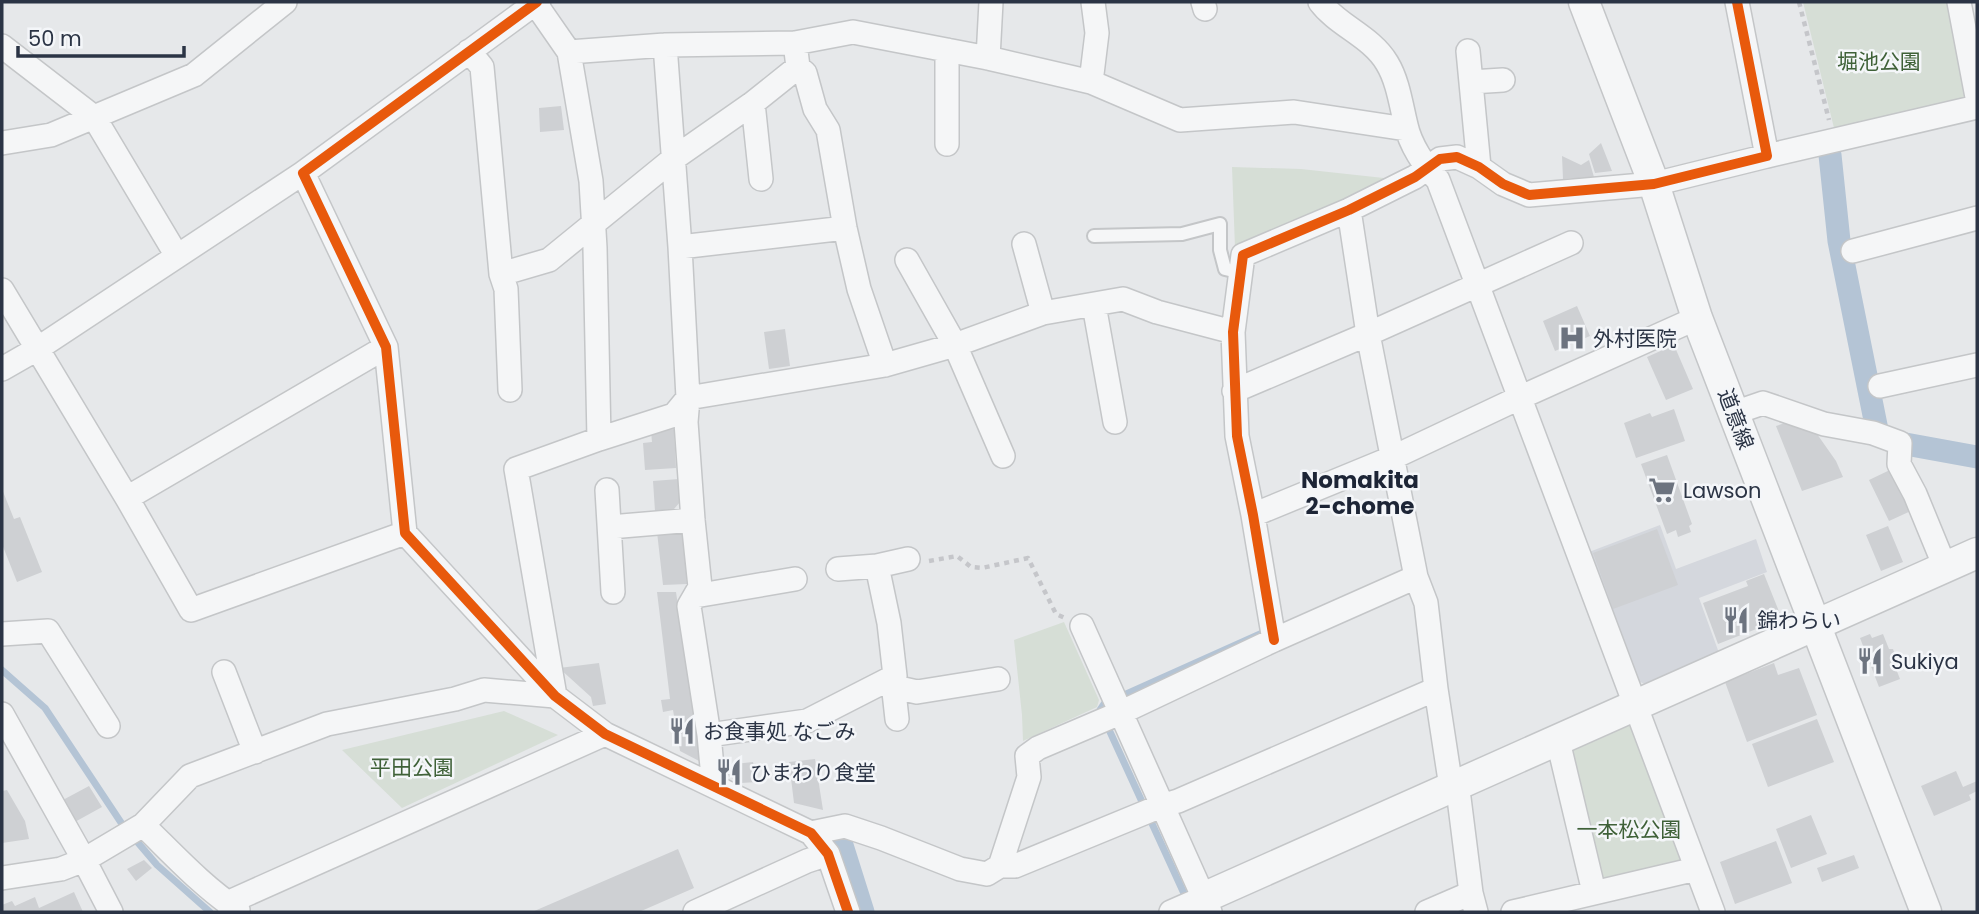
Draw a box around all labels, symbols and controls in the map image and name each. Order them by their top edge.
scale bar [18,14,184,58]
text: 50 m [28,24,82,53]
park label: 堀池公園 [1837,47,1921,76]
hospital icon: 外村医院 [1557,323,1587,353]
place label: 外村医院 [1593,324,1677,353]
street label: 道意線 [1711,384,1761,454]
district label: Nomakita 2-chome [1301,464,1419,522]
supermarket icon: Lawson [1647,475,1677,505]
place label: Lawson [1683,476,1761,505]
restaurant icon: 錦わらい [1721,605,1751,635]
place label: 錦わらい [1757,606,1841,635]
restaurant icon: Sukiya [1855,646,1885,676]
place label: Sukiya [1891,647,1959,676]
restaurant icon: お食事処 なごみ [667,716,697,746]
place label: お食事処 なごみ [703,717,856,746]
park label: 平田公園 [370,753,454,782]
restaurant icon: ひまわり食堂 [714,757,744,787]
place label: ひまわり食堂 [750,758,876,787]
park label: 一本松公園 [1577,815,1682,844]

